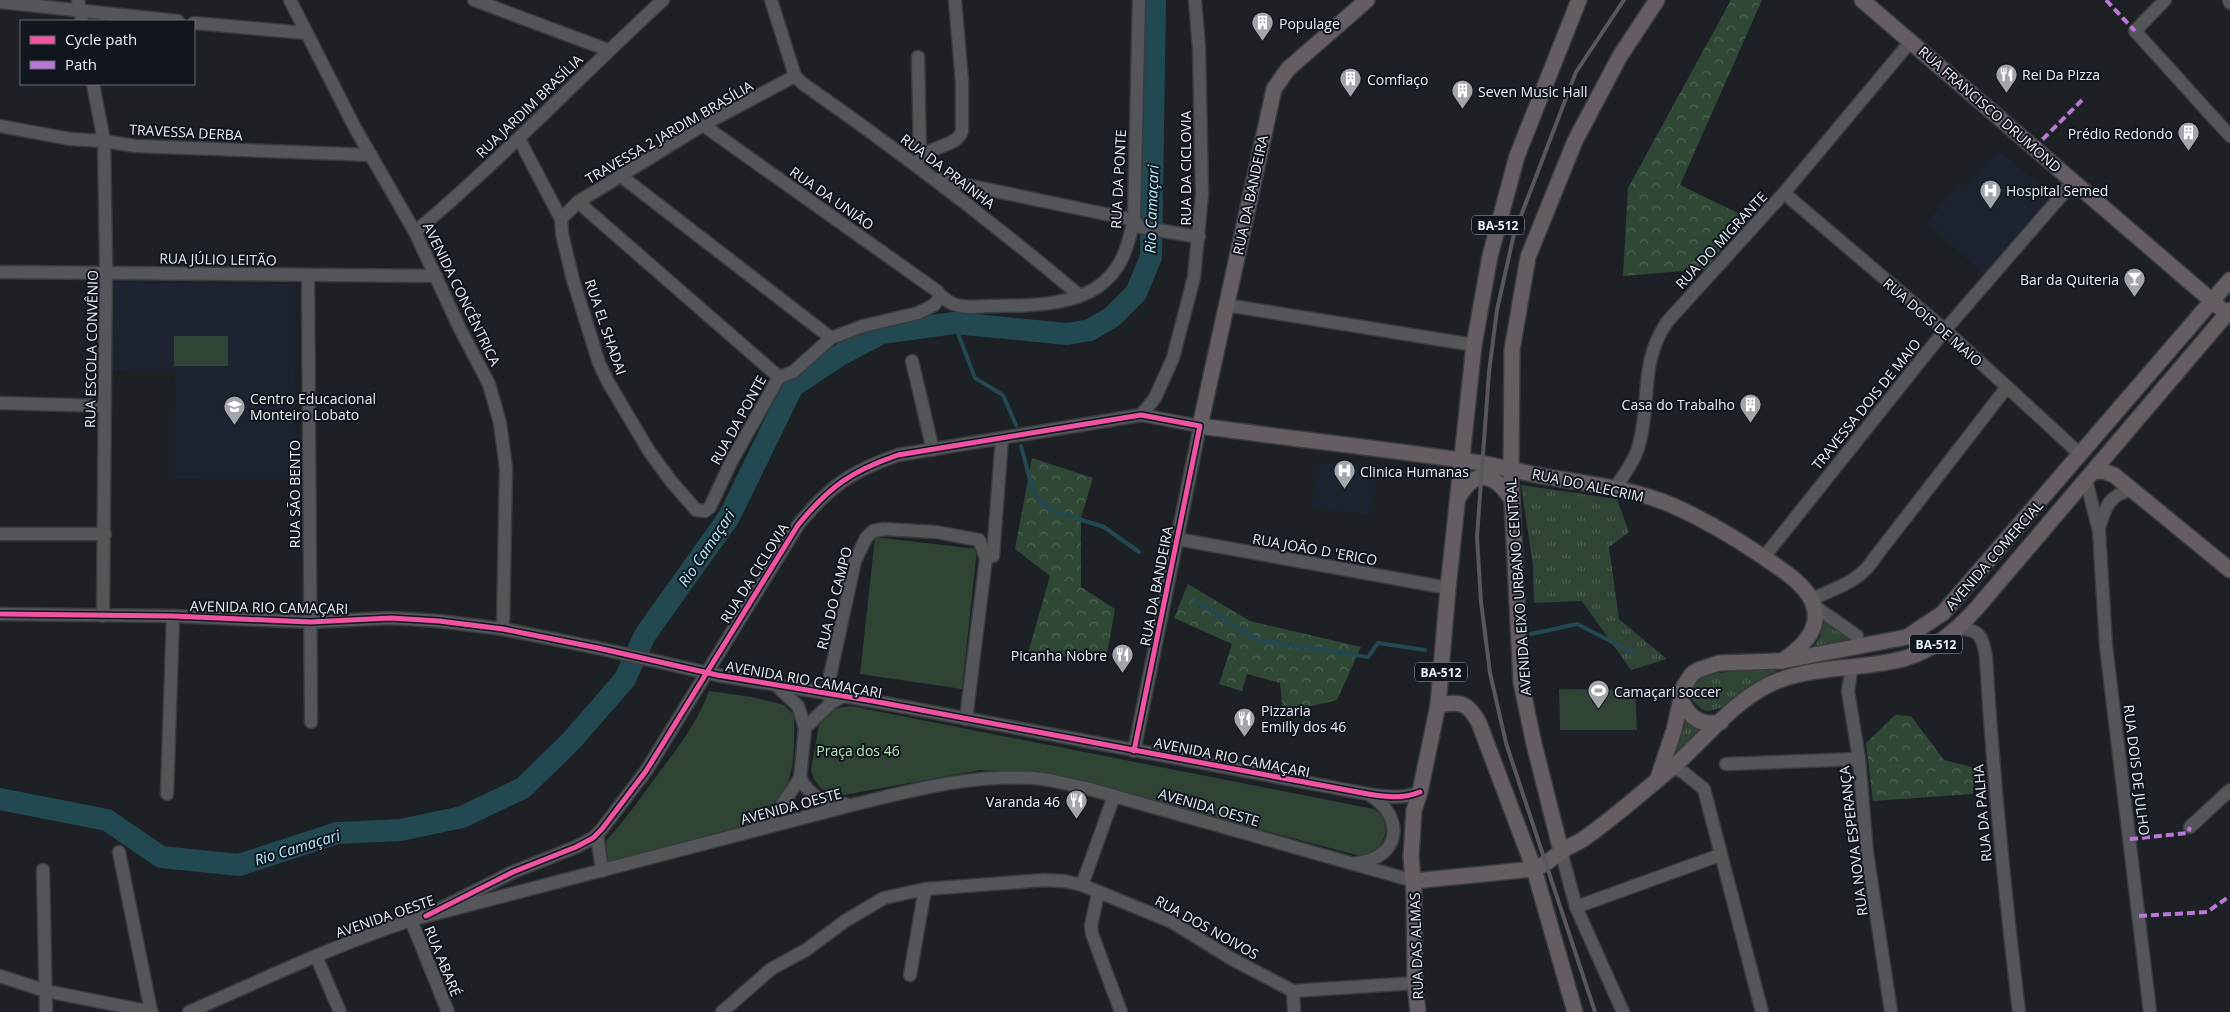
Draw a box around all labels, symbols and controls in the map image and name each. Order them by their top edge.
building icon: Populage [1251,11,1275,42]
place label: Populage [1279,14,1340,33]
legend [20,20,195,85]
text: Cycle path [65,29,137,49]
street label: RUA FRANCISCO DRUMOND [1915,42,2065,176]
street label: RUA JARDIM BRASÍLIA [472,50,586,162]
text: Path [65,54,97,74]
restaurant icon: Rei Da Pizza [1994,62,2018,93]
place label: Rei Da Pizza [2022,65,2100,84]
building icon: Comfiaço [1339,67,1363,98]
place label: Comfiaço [1367,70,1428,89]
street label: TRAVESSA 2 JARDIM BRASÍLIA [582,76,756,188]
building icon: Seven Music Hall [1450,79,1474,110]
place label: Seven Music Hall [1478,82,1588,101]
street label: RUA DA CICLOVIA [1176,110,1195,225]
street label: TRAVESSA DERBA [129,120,243,144]
building icon: Prédio Redondo [2177,121,2201,152]
place label: Prédio Redondo [2068,124,2173,143]
street label: RUA DA PRAINHA [897,129,999,213]
street label: RUA DA PONTE [1106,129,1130,229]
street label: RUA DA BANDEIRA [1228,133,1272,257]
street label: RUA DA UNIÃO [786,162,878,234]
water label: Rio Camaçari [1139,164,1163,254]
hospital icon: Hospital Semed [1978,178,2002,209]
place label: Hospital Semed [2006,181,2108,200]
street label: RUA DO MIGRANTE [1671,187,1771,293]
road number: BA-512 [1472,216,1524,234]
street label: AVENIDA CONCÊNTRICA [419,219,505,369]
street label: RUA JÚLIO LEITÃO [159,248,277,270]
bar icon: Bar da Quiteria [2123,267,2147,298]
street label: RUA ESCOLA CONVÊNIO [80,270,102,428]
place label: Bar da Quiteria [2020,270,2119,289]
street label: RUA DOIS DE MAIO [1879,274,1987,370]
street label: RUA EL SHADAI [581,277,631,377]
street label: TRAVESSA DOIS DE MAIO [1807,334,1925,473]
street label: RUA DA PONTE [706,372,770,468]
place label: Centro Educacional Monteiro Lobato [250,389,376,424]
building icon: Casa do Trabalho [1739,392,1763,423]
school or university icon: Centro Educacional Monteiro Lobato [222,394,246,425]
place label: Casa do Trabalho [1622,395,1735,414]
street label: RUA SÃO BENTO [285,440,304,548]
hospital icon: Clinica Humanas [1332,459,1356,490]
place label: Clinica Humanas [1360,462,1469,481]
street label: RUA DO ALECRIM [1530,464,1646,506]
street label: AVENIDA EIXO URBANO CENTRAL [1501,478,1535,696]
street label: AVENIDA COMERCIAL [1941,496,2047,614]
water label: Rio Camaçari [673,506,739,590]
street label: RUA DA CICLOVIA [716,519,793,627]
street label: RUA DA BANDEIRA [1135,524,1177,648]
street label: RUA JOÃO D 'ERICO [1251,529,1379,569]
street label: RUA DO CAMPO [812,544,856,652]
street label: AVENIDA RIO CAMAÇARI [190,596,348,618]
road number: BA-512 [1910,634,1962,654]
restaurant icon: Picanha Nobre [1111,643,1135,674]
place label: Picanha Nobre [1011,646,1107,665]
street label: AVENIDA RIO CAMAÇARI [724,656,884,702]
road number: BA-512 [1415,662,1467,682]
sports icon: Camaçari soccer [1586,679,1610,710]
place label: Camaçari soccer [1614,682,1721,701]
place label: Pizzaria Emilly dos 46 [1261,701,1346,736]
street label: RUA DOIS DE JULHO [2120,703,2154,837]
restaurant icon: Pizzaria Emilly dos 46 [1233,706,1257,737]
street label: AVENIDA RIO CAMAÇARI [1152,733,1312,781]
park label: Praça dos 46 [816,741,900,760]
street label: RUA DA PALHA [1968,763,1996,863]
street label: RUA NOVA ESPERANÇA [1834,765,1872,917]
street label: AVENIDA OESTE [738,783,844,829]
street label: AVENIDA OESTE [1156,784,1262,830]
restaurant icon: Varanda 46 [1064,789,1088,820]
place label: Varanda 46 [986,792,1060,811]
water label: Rio Camaçari [252,824,342,870]
street label: AVENIDA OESTE [333,890,437,942]
street label: RUA DOS NOIVOS [1152,891,1262,963]
street label: RUA DAS ALMAS [1405,892,1427,1000]
street label: RUA ABARÉ [420,923,466,999]

